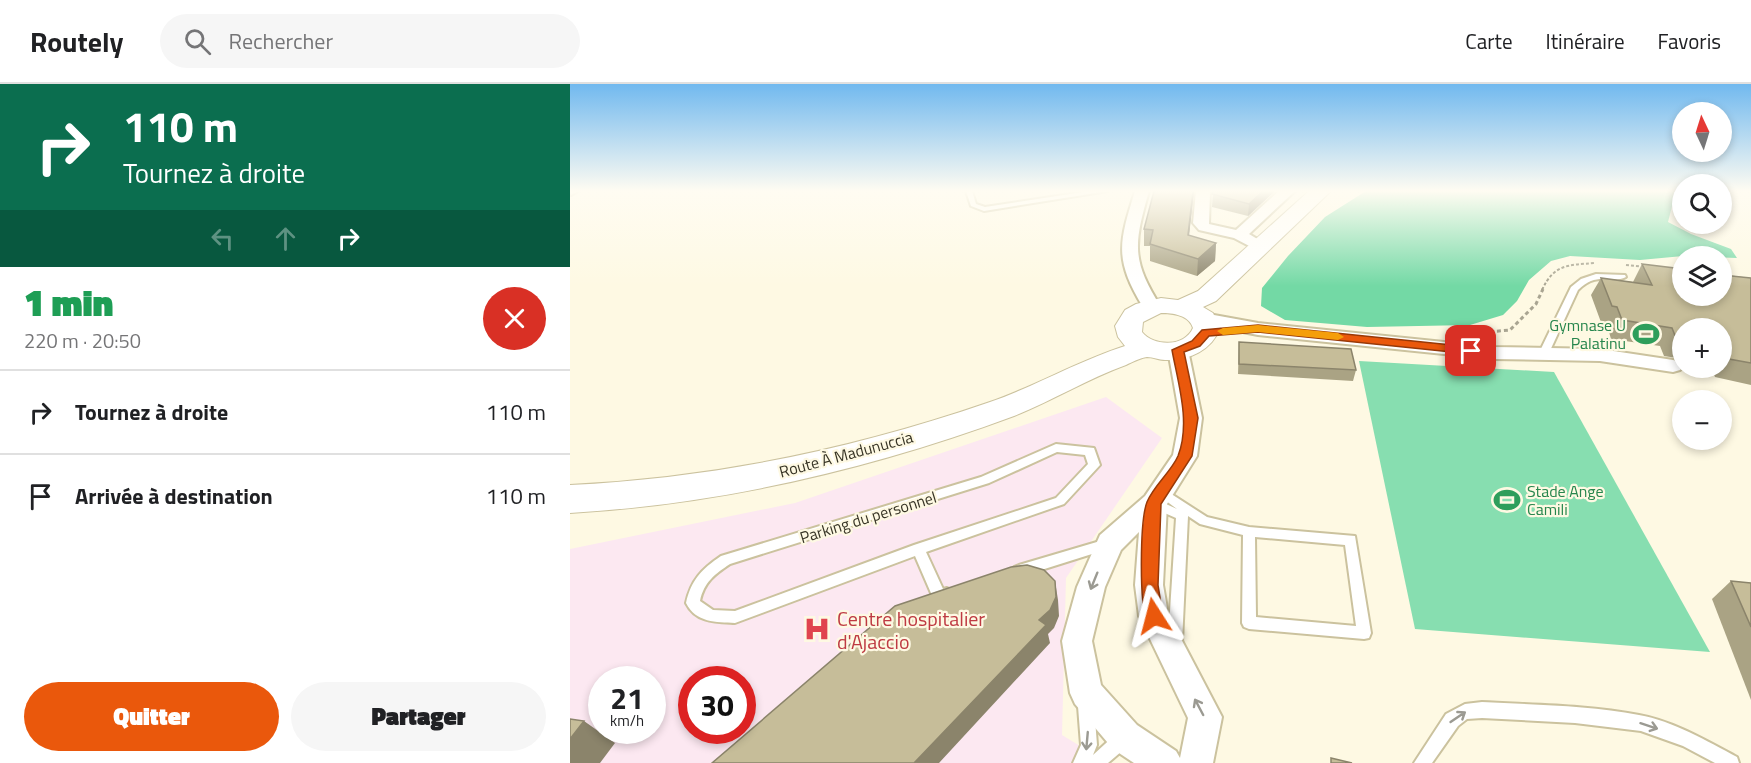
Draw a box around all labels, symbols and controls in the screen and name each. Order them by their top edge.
search box [160,14,580,68]
text: Routely [30,20,124,63]
text: Rechercher [229,24,333,58]
icon: search [181,25,214,58]
text: Carte [1465,25,1513,57]
text: Itinéraire [1546,25,1625,57]
text: Favoris [1658,25,1721,57]
text: 110 m [123,94,238,158]
north arrow [1672,102,1732,162]
map controls [1672,102,1732,450]
icon: right [24,108,102,186]
text: Tournez à droite [123,152,305,193]
button: search [1672,174,1732,234]
icon: left [206,222,239,255]
icon: ahead [269,222,302,255]
icon: right [332,222,365,255]
button: layers [1672,246,1732,306]
text: 1 min [24,275,113,330]
button: close [483,287,546,350]
place label: Gymnase U Palatinu [1549,313,1626,355]
button: + [1672,318,1732,378]
sports icon: Gymnase U Palatinu [1631,319,1661,349]
text: 220 m · 20:50 [24,325,141,356]
pin [1445,325,1496,376]
icon: arrive [1454,334,1487,367]
button: − [1672,390,1732,450]
text: Tournez à droite [75,395,228,429]
text: 110 m [486,395,546,429]
icon: right [24,396,57,429]
street label: Route À Madunuccia [776,425,916,483]
text: Arrivée à destination [75,479,273,513]
text: 110 m [486,479,546,513]
place label: Stade Ange Camili [1527,479,1604,521]
icon: arrive [24,480,57,513]
street label: Parking du personnel [797,485,939,549]
sports icon: Stade Ange Camili [1492,485,1522,515]
one-way arrow [1088,572,1099,590]
position arrow [1122,584,1186,648]
place label: Centre hospitalier d'Ajaccio [837,603,985,657]
hospital icon: Centre hospitalier d'Ajaccio [802,614,832,644]
speed limit sign: 30 [678,666,756,744]
text: 21 [610,675,644,721]
button: Quitter [24,682,279,751]
button: Partager [291,682,546,751]
one-way arrow [1193,698,1204,716]
text: km/h [610,709,644,732]
one-way arrow [1449,711,1466,724]
one-way arrow [1640,721,1658,732]
one-way arrow [1082,731,1093,750]

